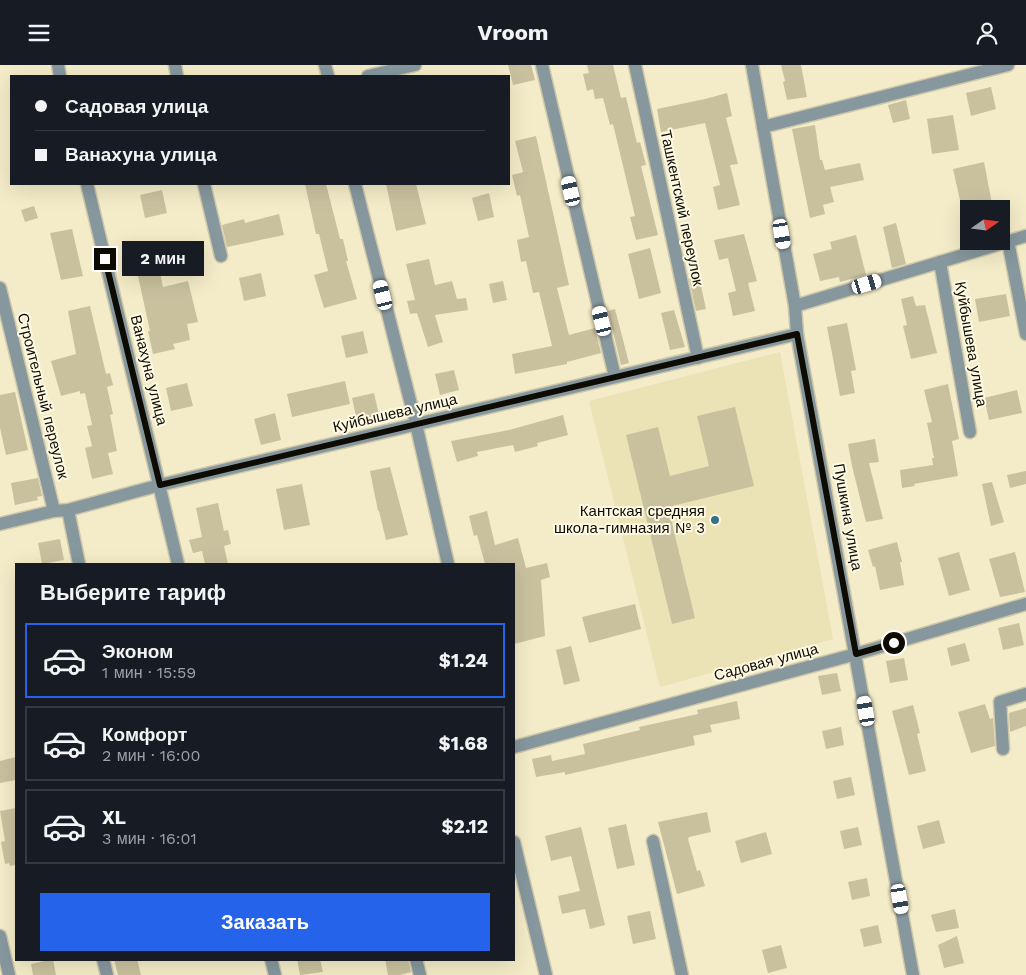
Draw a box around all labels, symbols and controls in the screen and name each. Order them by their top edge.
icon: menu [25,19,53,47]
icon: person [973,19,1001,47]
text: Vroom [477,20,549,45]
text: Садовая улица [65,95,208,118]
street label: Ташкентский переулок [657,128,707,288]
text: Ванахуна улица [65,143,217,166]
car [560,175,581,207]
north arrow [960,200,1010,250]
map controls [960,200,1010,250]
car [772,218,791,250]
callout: 2 мин [122,241,205,277]
route end [94,248,116,270]
text: 2 мин [140,249,186,268]
car [850,272,883,296]
car [372,279,393,311]
street label: Куйбышева улица [951,280,991,409]
car [591,305,612,337]
street label: Строительный переулок [14,311,72,481]
street label: Ванахуна улица [127,313,172,428]
street label: Куйбышева улица [331,390,459,436]
street label: Пушкина улица [830,462,866,573]
place label: Кантская средняя школа-гимназия № 3 [554,502,705,537]
marker: Кантская средняя школа-гимназия № 3 [709,514,721,526]
text: Выберите тариф [40,580,226,605]
route start [883,632,905,654]
icon: car [42,638,87,683]
street label: Садовая улица [712,639,821,685]
text: Эконом [102,640,173,663]
text: $1.24 [439,649,488,672]
text: 1 мин · 15:59 [102,663,196,682]
car [856,695,875,727]
icon: car [42,721,87,766]
text: Комфорт [102,723,187,746]
text: $1.68 [439,732,488,755]
text: 2 мин · 16:00 [102,746,200,765]
icon: car [42,804,87,849]
text: XL [102,806,126,829]
text: $2.12 [441,815,488,838]
text: 3 мин · 16:01 [102,829,197,848]
car [890,883,909,915]
button: Заказать [40,893,490,951]

